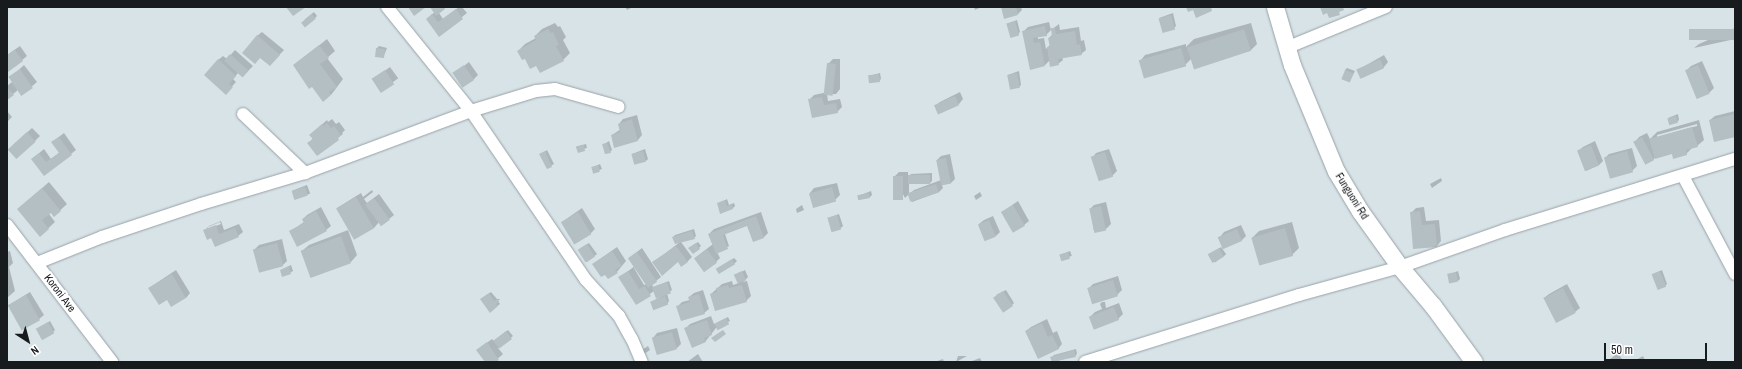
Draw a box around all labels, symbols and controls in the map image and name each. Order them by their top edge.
street label: Funguoni Rd [1333,170,1371,222]
street label: Koroni Ave [41,271,79,315]
north arrow [8,321,48,361]
scale bar [1606,335,1709,361]
text: 50 m [1611,342,1633,358]
text: N [28,343,42,358]

